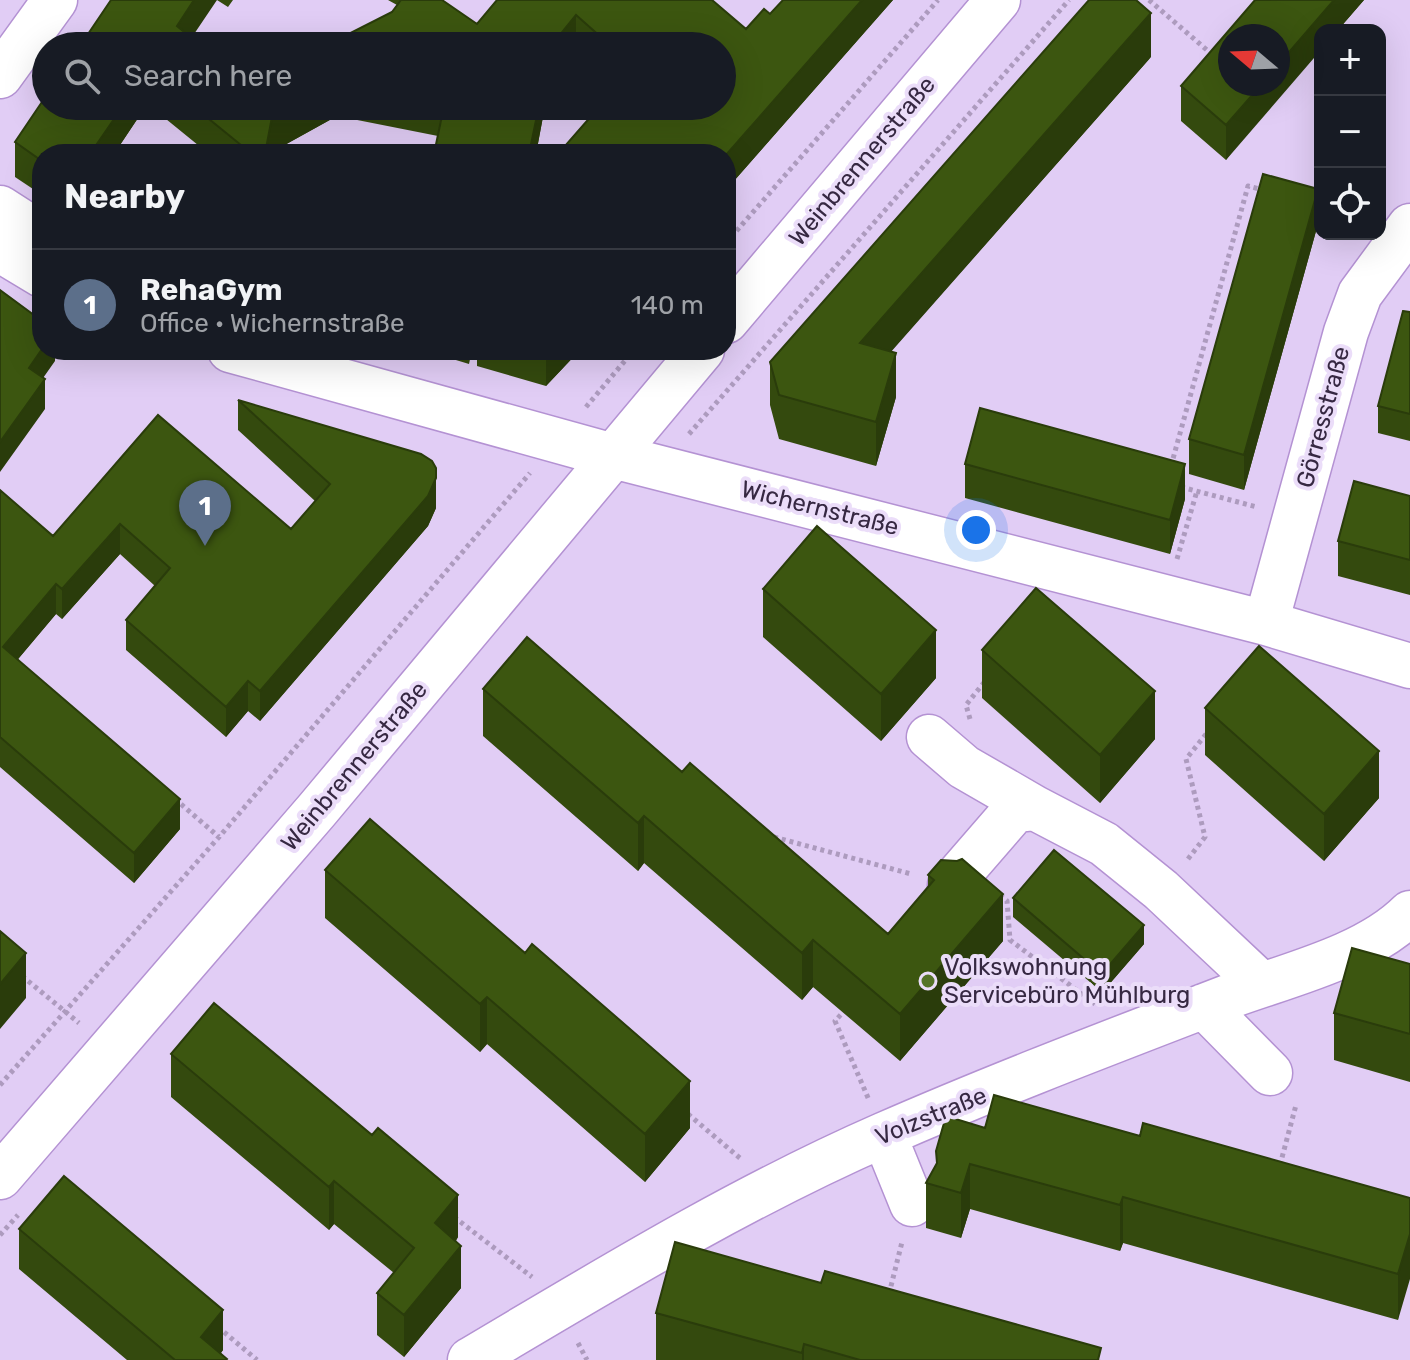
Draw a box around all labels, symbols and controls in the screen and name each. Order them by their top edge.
north arrow [1218,24,1290,96]
map controls [1314,24,1386,240]
button: + [1314,24,1386,96]
search box [32,32,736,120]
icon: search [60,54,104,98]
text: Search here [124,58,292,94]
street label: Weinbrennerstraße [783,71,941,251]
button: − [1314,96,1386,168]
button: locate [1314,168,1386,240]
text: Nearby [64,176,185,217]
text: RehaGym [140,272,283,308]
text: 1 [84,290,96,321]
text: 140 m [631,290,704,321]
text: Office · Wichernstraße [140,308,404,339]
street label: Görresstraße [1291,343,1355,491]
street label: Wichernstraße [738,475,902,541]
pin: 1 [179,480,231,546]
your location [956,510,996,550]
street label: Weinbrennerstraße [275,676,433,856]
place label: Volkswohnung Servicebüro Mühlburg [944,953,1190,1009]
marker: Volkswohnung Servicebüro Mühlburg [919,972,937,990]
street label: Volzstraße [871,1081,991,1151]

